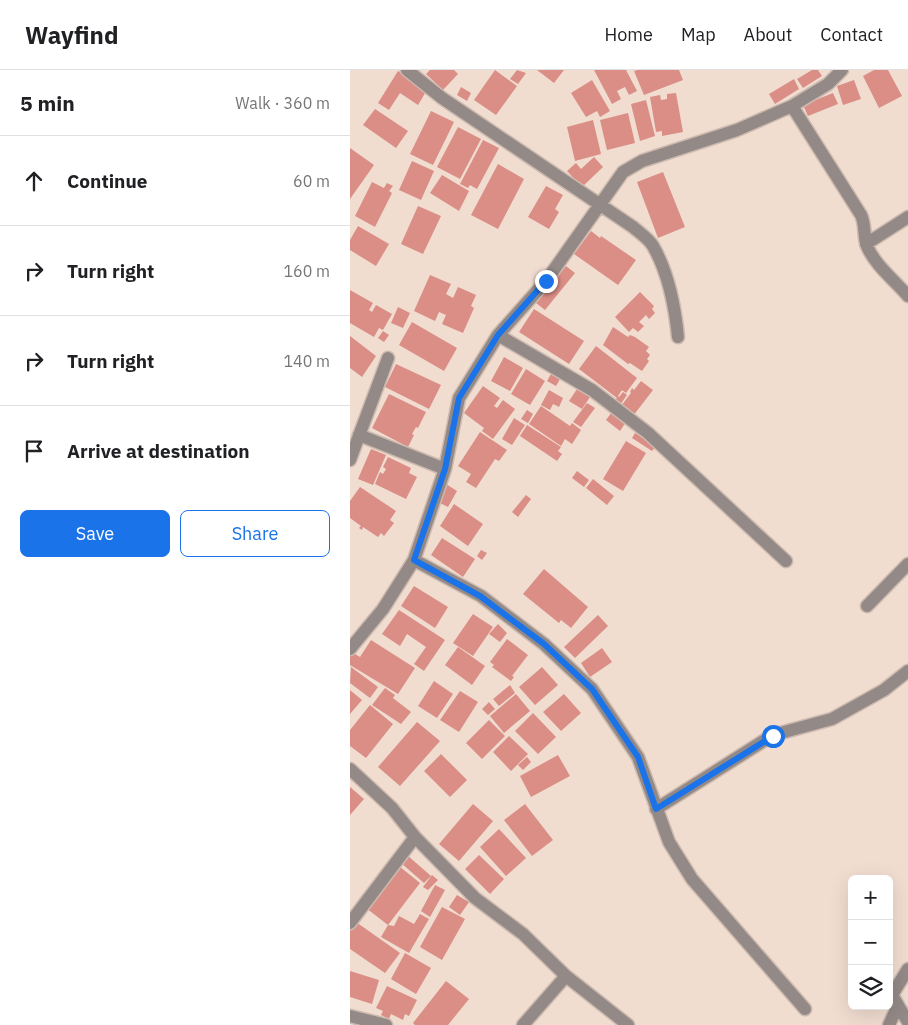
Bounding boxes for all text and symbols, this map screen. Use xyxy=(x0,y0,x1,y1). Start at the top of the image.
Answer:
text: Wayfind xyxy=(25,19,118,51)
text: Home xyxy=(605,23,653,46)
text: Map xyxy=(681,23,716,46)
text: About xyxy=(744,23,792,46)
text: Contact xyxy=(820,23,883,46)
text: 5 min xyxy=(20,89,75,117)
text: Walk · 360 m xyxy=(235,93,330,113)
icon: ahead xyxy=(20,167,48,195)
text: Continue xyxy=(67,169,147,193)
text: 60 m xyxy=(293,171,330,191)
icon: right xyxy=(20,257,48,285)
text: Turn right xyxy=(67,259,154,283)
text: 160 m xyxy=(283,261,330,281)
route end xyxy=(535,270,558,293)
icon: right xyxy=(20,347,48,375)
text: Turn right xyxy=(67,349,154,373)
text: 140 m xyxy=(283,351,330,371)
icon: arrive xyxy=(20,437,48,465)
text: Arrive at destination xyxy=(67,439,250,463)
button: Save xyxy=(20,510,170,557)
button: Share xyxy=(180,510,330,557)
route start xyxy=(762,725,785,748)
map controls xyxy=(848,875,893,1010)
button: + xyxy=(848,875,893,920)
button: − xyxy=(848,920,893,965)
button: layers xyxy=(848,965,893,1010)

